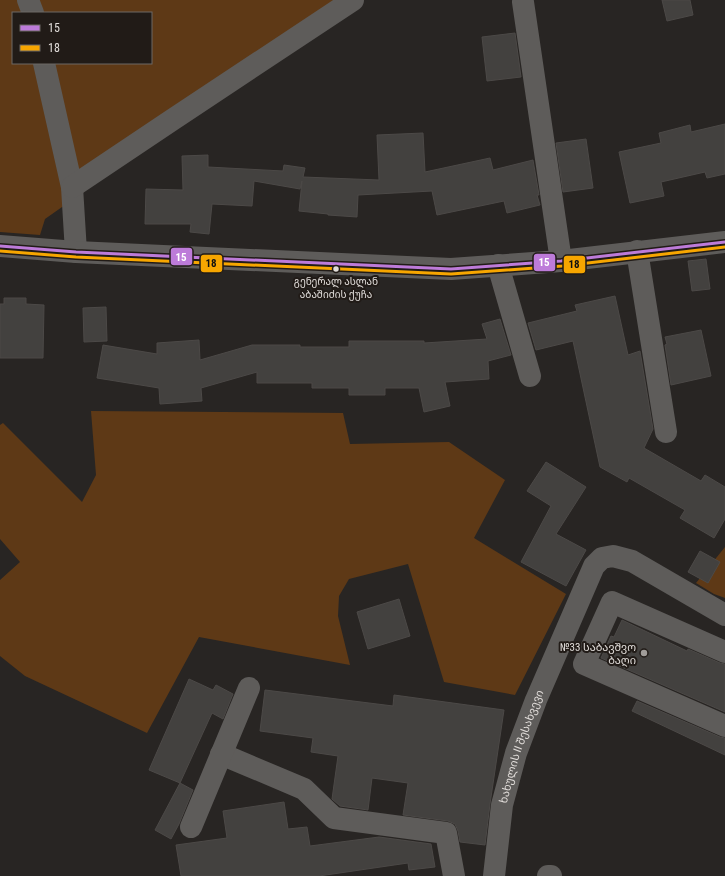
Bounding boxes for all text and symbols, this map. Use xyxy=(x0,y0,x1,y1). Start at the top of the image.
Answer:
legend xyxy=(12,12,152,64)
text: 15 xyxy=(48,21,60,35)
text: 18 xyxy=(48,41,60,55)
line badge: 15 xyxy=(170,247,193,266)
text: 15 xyxy=(175,251,187,264)
line badge: 15 xyxy=(533,253,556,272)
line badge: 18 xyxy=(200,254,223,273)
line badge: 18 xyxy=(563,255,586,274)
text: 15 xyxy=(538,256,550,269)
text: 18 xyxy=(205,257,217,270)
text: 18 xyxy=(568,258,580,271)
marker: გენერალ ასლან აბაშიძის ქუჩა xyxy=(331,264,341,274)
place label: გენერალ ასლან აბაშიძის ქუჩა xyxy=(294,276,378,301)
place label: №33 საბავშვო ბაღი xyxy=(560,641,636,667)
marker: №33 საბავშვო ბაღი xyxy=(639,648,649,658)
street label: ხახულის II შესახვევი xyxy=(496,688,546,805)

